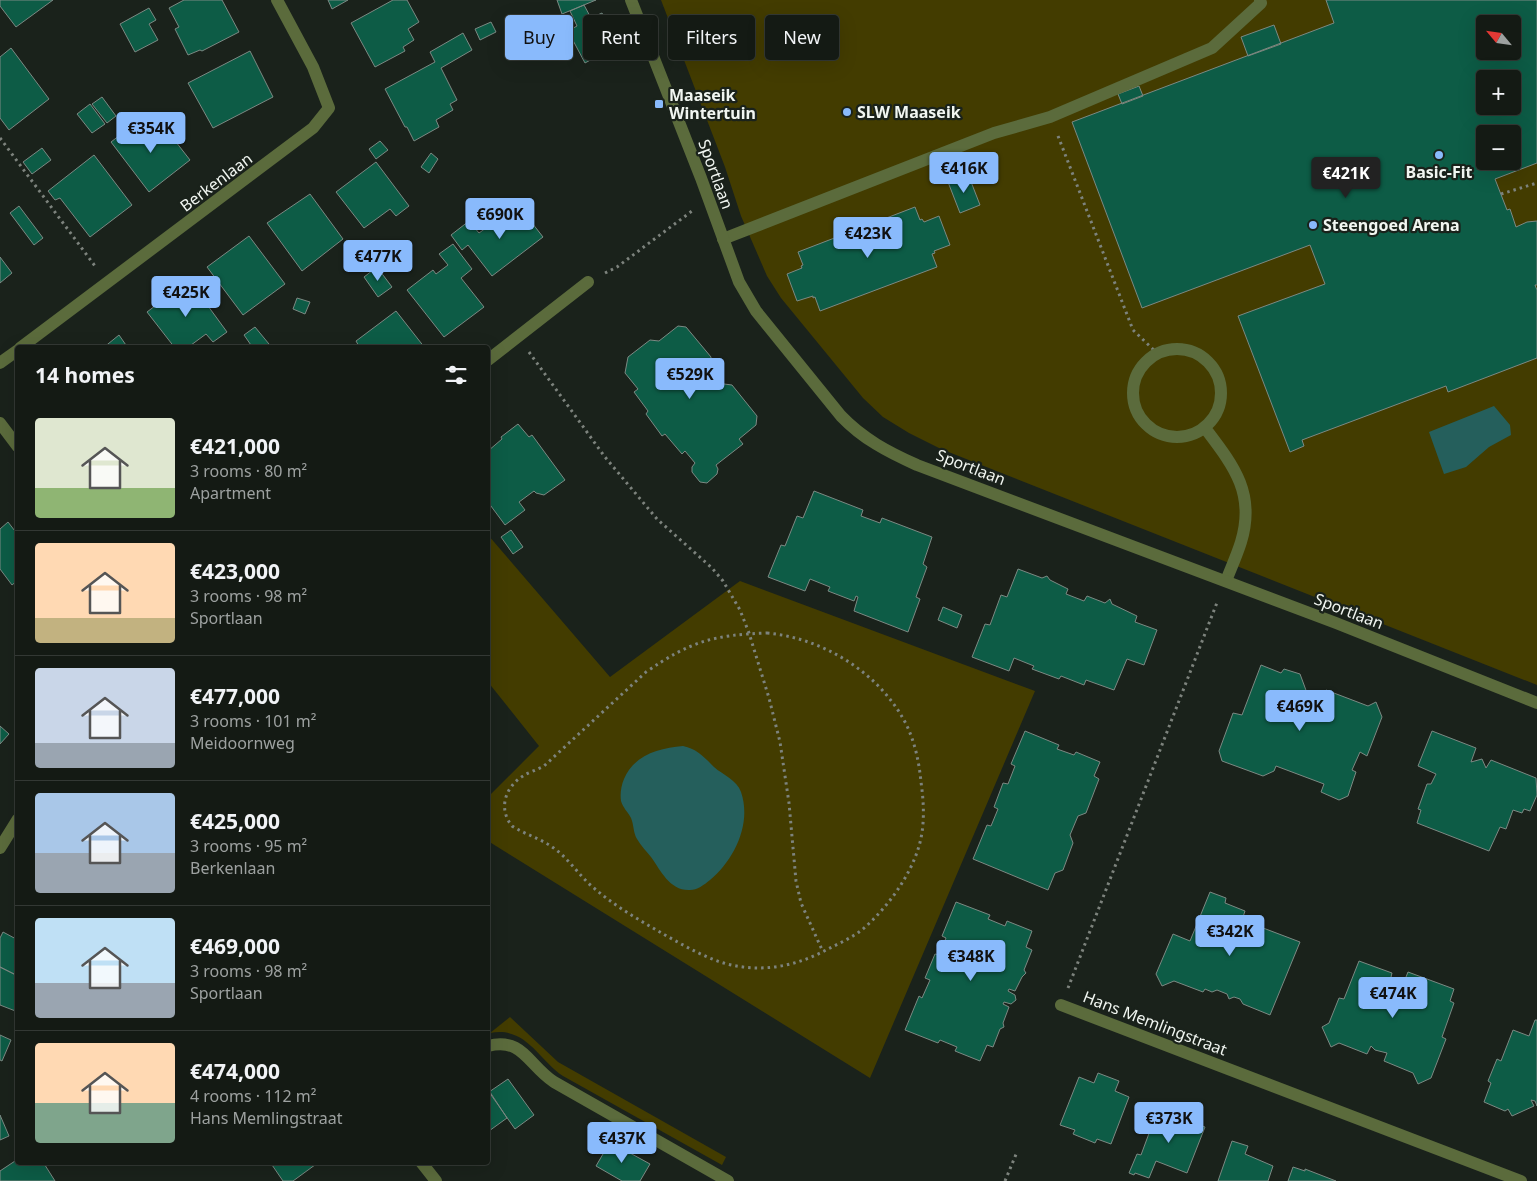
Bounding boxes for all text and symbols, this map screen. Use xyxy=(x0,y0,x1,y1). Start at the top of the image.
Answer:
chip: Buy xyxy=(505,15,573,60)
chip: Rent xyxy=(583,15,658,60)
chip: Filters xyxy=(668,15,755,60)
chip: New xyxy=(765,15,839,60)
north arrow xyxy=(1476,15,1521,60)
map controls xyxy=(1476,15,1521,170)
button: + xyxy=(1476,70,1521,115)
place label: Maaseik Wintertuin xyxy=(669,84,756,124)
marker: Maaseik Wintertuin xyxy=(653,98,665,110)
place label: SLW Maaseik xyxy=(857,101,961,123)
marker: SLW Maaseik xyxy=(841,106,853,118)
pin: €354K xyxy=(116,112,186,154)
text: €354K xyxy=(127,117,175,139)
button: − xyxy=(1476,125,1521,170)
street label: Sportlaan xyxy=(693,136,739,212)
street label: Berkenlaan xyxy=(175,147,257,217)
marker: Basic-Fit xyxy=(1433,149,1445,161)
pin: €416K xyxy=(929,152,999,194)
pin: €421K xyxy=(1311,156,1381,199)
text: €416K xyxy=(940,157,988,179)
place label: Basic-Fit xyxy=(1406,161,1473,183)
text: €421K xyxy=(1322,162,1370,184)
pin: €690K xyxy=(465,198,535,240)
text: €690K xyxy=(476,203,524,225)
place label: Steengoed Arena xyxy=(1323,214,1460,236)
pin: €423K xyxy=(833,216,903,259)
marker: Steengoed Arena xyxy=(1307,219,1319,231)
text: €423K xyxy=(844,222,892,244)
pin: €477K xyxy=(343,240,413,282)
text: €477K xyxy=(354,245,402,267)
pin: €425K xyxy=(151,276,221,318)
text: €425K xyxy=(162,281,210,303)
pin: €529K xyxy=(655,358,725,400)
text: 14 homes xyxy=(35,361,135,389)
icon: filters xyxy=(442,361,470,389)
text: €529K xyxy=(666,363,714,385)
text: €421,000 xyxy=(190,432,280,460)
icon: home xyxy=(75,438,135,498)
street label: Sportlaan xyxy=(933,444,1009,490)
text: 3 rooms · 80 m² xyxy=(190,460,307,482)
text: Apartment xyxy=(190,482,271,504)
text: €423,000 xyxy=(190,557,280,585)
icon: home xyxy=(75,563,135,623)
text: 3 rooms · 98 m² xyxy=(190,585,307,607)
street label: Sportlaan xyxy=(1311,588,1387,634)
text: Sportlaan xyxy=(190,607,263,629)
text: €477,000 xyxy=(190,682,280,710)
icon: home xyxy=(75,688,135,748)
pin: €469K xyxy=(1265,690,1335,732)
text: €469K xyxy=(1276,695,1324,717)
text: 3 rooms · 101 m² xyxy=(190,710,316,732)
text: Meidoornweg xyxy=(190,732,295,754)
text: €425,000 xyxy=(190,807,280,835)
icon: home xyxy=(75,813,135,873)
text: 3 rooms · 95 m² xyxy=(190,835,307,857)
text: Berkenlaan xyxy=(190,857,275,879)
pin: €342K xyxy=(1195,914,1265,957)
text: €342K xyxy=(1206,920,1254,942)
text: €469,000 xyxy=(190,932,280,960)
icon: home xyxy=(75,938,135,998)
pin: €348K xyxy=(936,940,1006,982)
text: €348K xyxy=(947,945,995,967)
text: 3 rooms · 98 m² xyxy=(190,960,307,982)
pin: €474K xyxy=(1358,976,1428,1019)
text: Sportlaan xyxy=(190,982,263,1004)
text: €474K xyxy=(1369,982,1417,1004)
street label: Hans Memlingstraat xyxy=(1080,985,1230,1061)
text: €474,000 xyxy=(190,1057,280,1085)
icon: home xyxy=(75,1063,135,1123)
text: 4 rooms · 112 m² xyxy=(190,1085,316,1107)
pin: €373K xyxy=(1134,1102,1204,1144)
text: Hans Memlingstraat xyxy=(190,1107,342,1129)
text: €373K xyxy=(1145,1107,1193,1129)
pin: €437K xyxy=(587,1122,657,1164)
text: €437K xyxy=(598,1127,646,1149)

